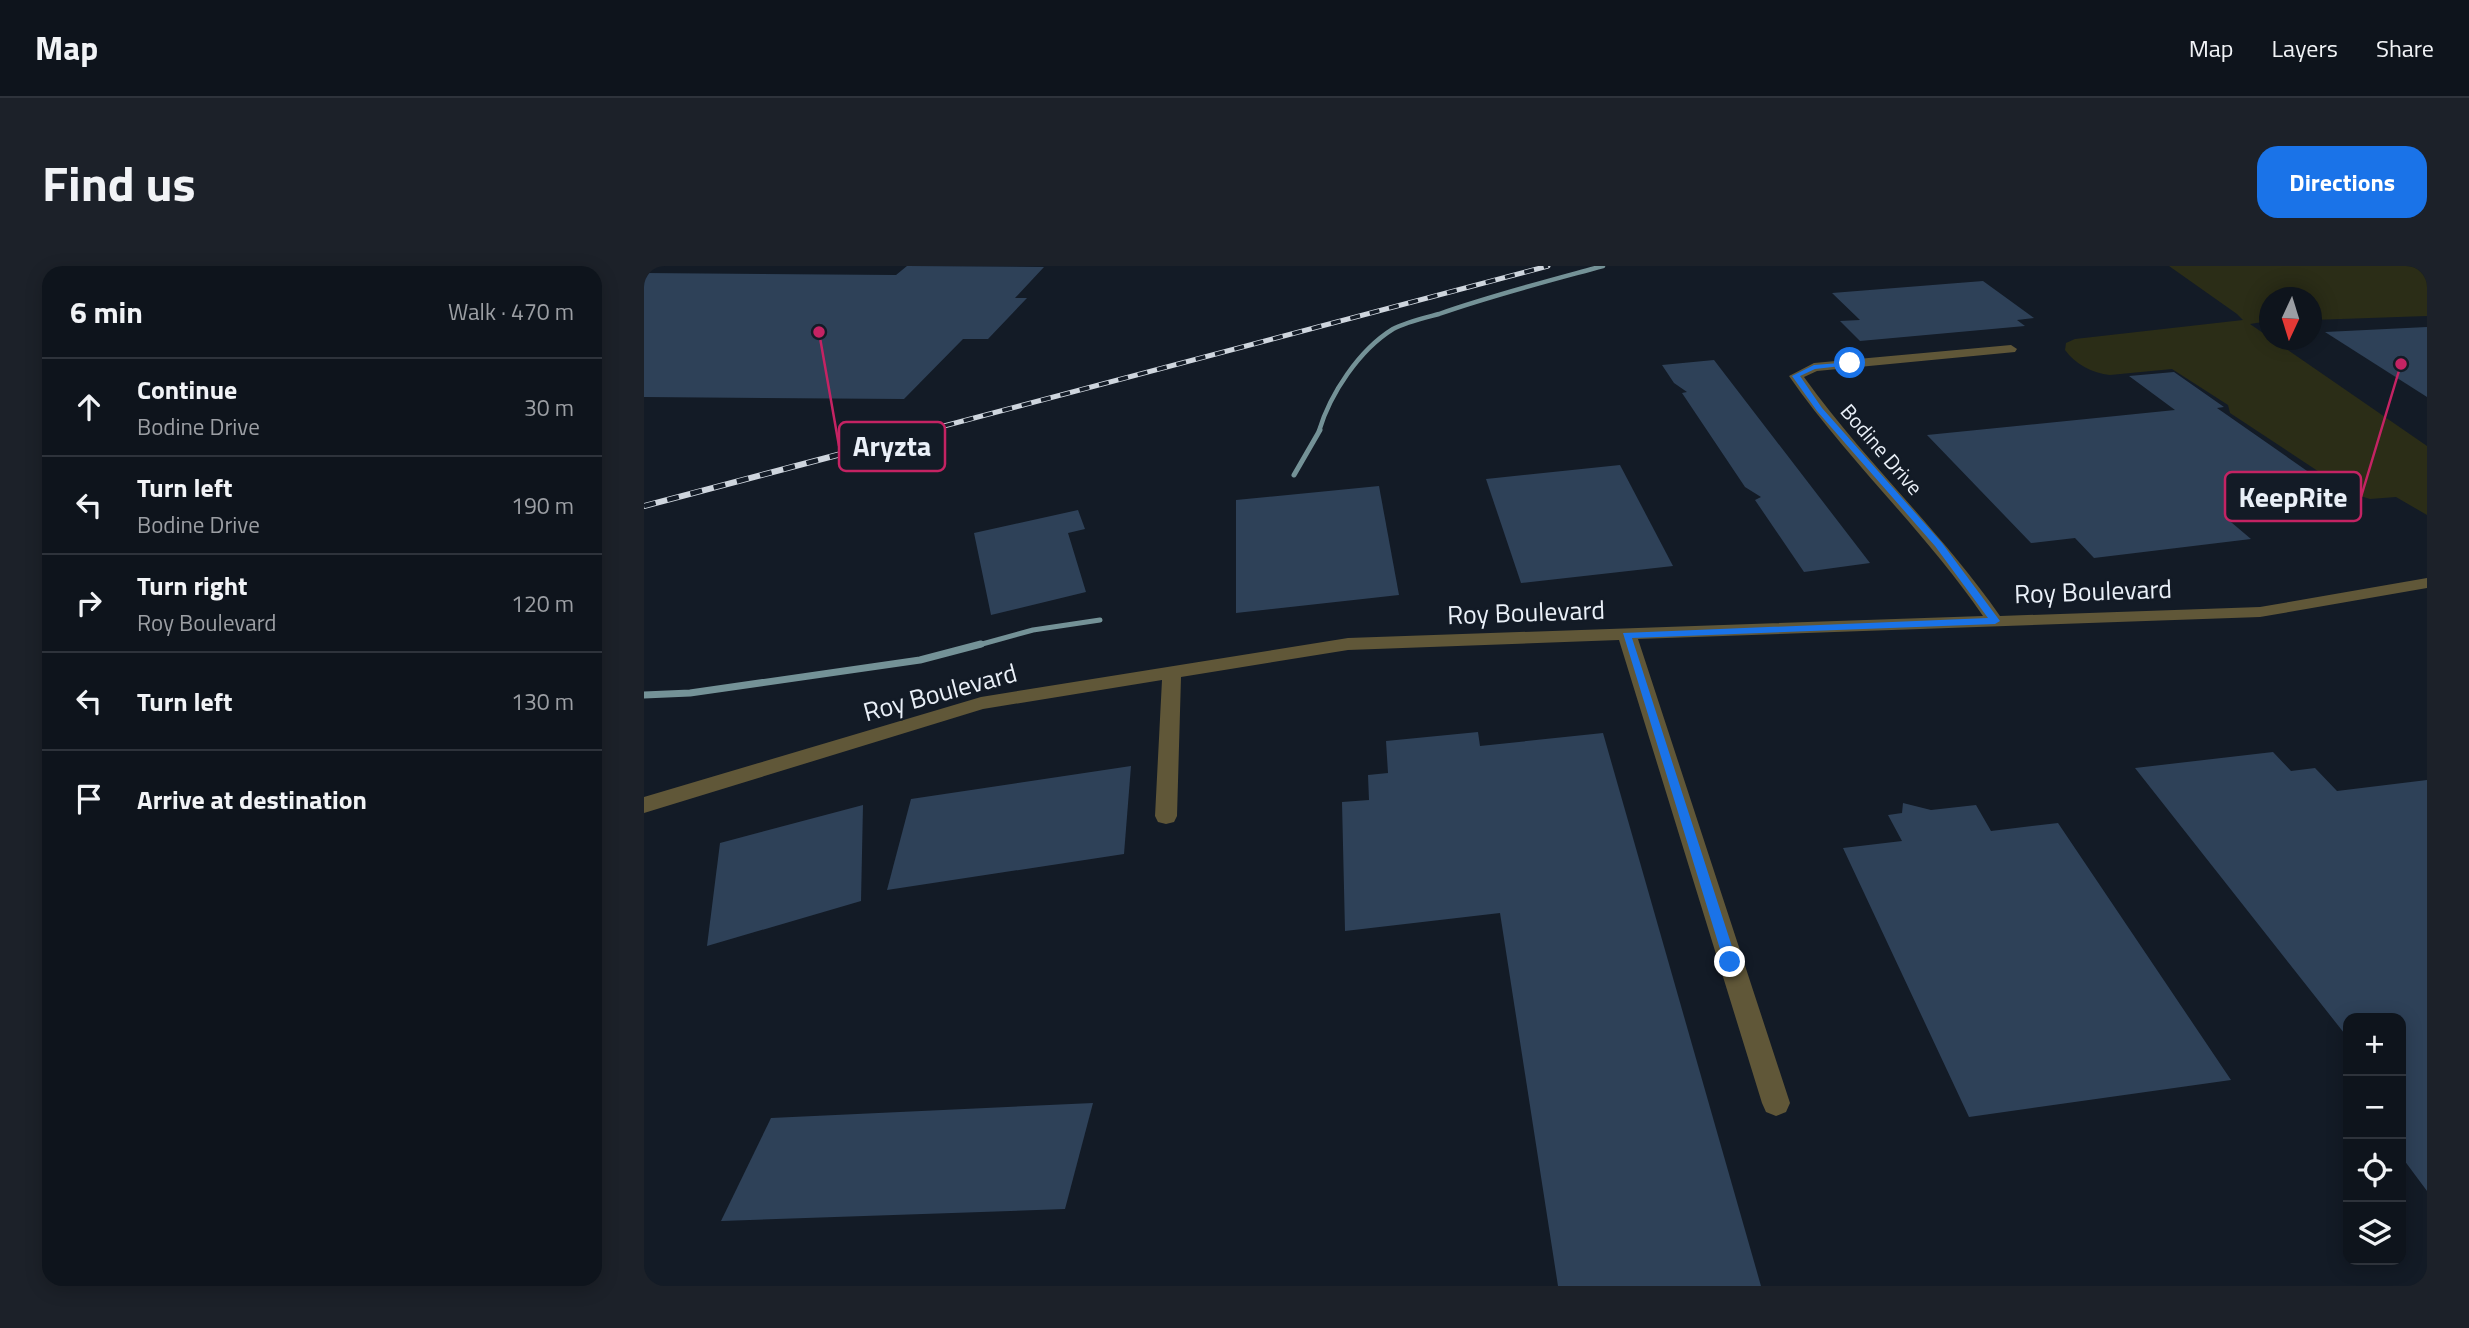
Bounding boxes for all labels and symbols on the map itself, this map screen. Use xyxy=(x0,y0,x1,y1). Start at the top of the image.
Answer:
north arrow xyxy=(2259,287,2322,350)
route start xyxy=(1834,347,1865,378)
street label: Bodine Drive xyxy=(1833,396,1931,502)
callout: Aryzta xyxy=(839,422,945,471)
text: Aryzta xyxy=(853,424,931,467)
callout: KeepRite xyxy=(2225,472,2361,521)
text: KeepRite xyxy=(2239,475,2347,518)
street label: Roy Boulevard xyxy=(2013,569,2173,613)
street label: Roy Boulevard xyxy=(1446,590,1606,634)
street label: Roy Boulevard xyxy=(859,653,1021,731)
route end xyxy=(1714,946,1745,977)

